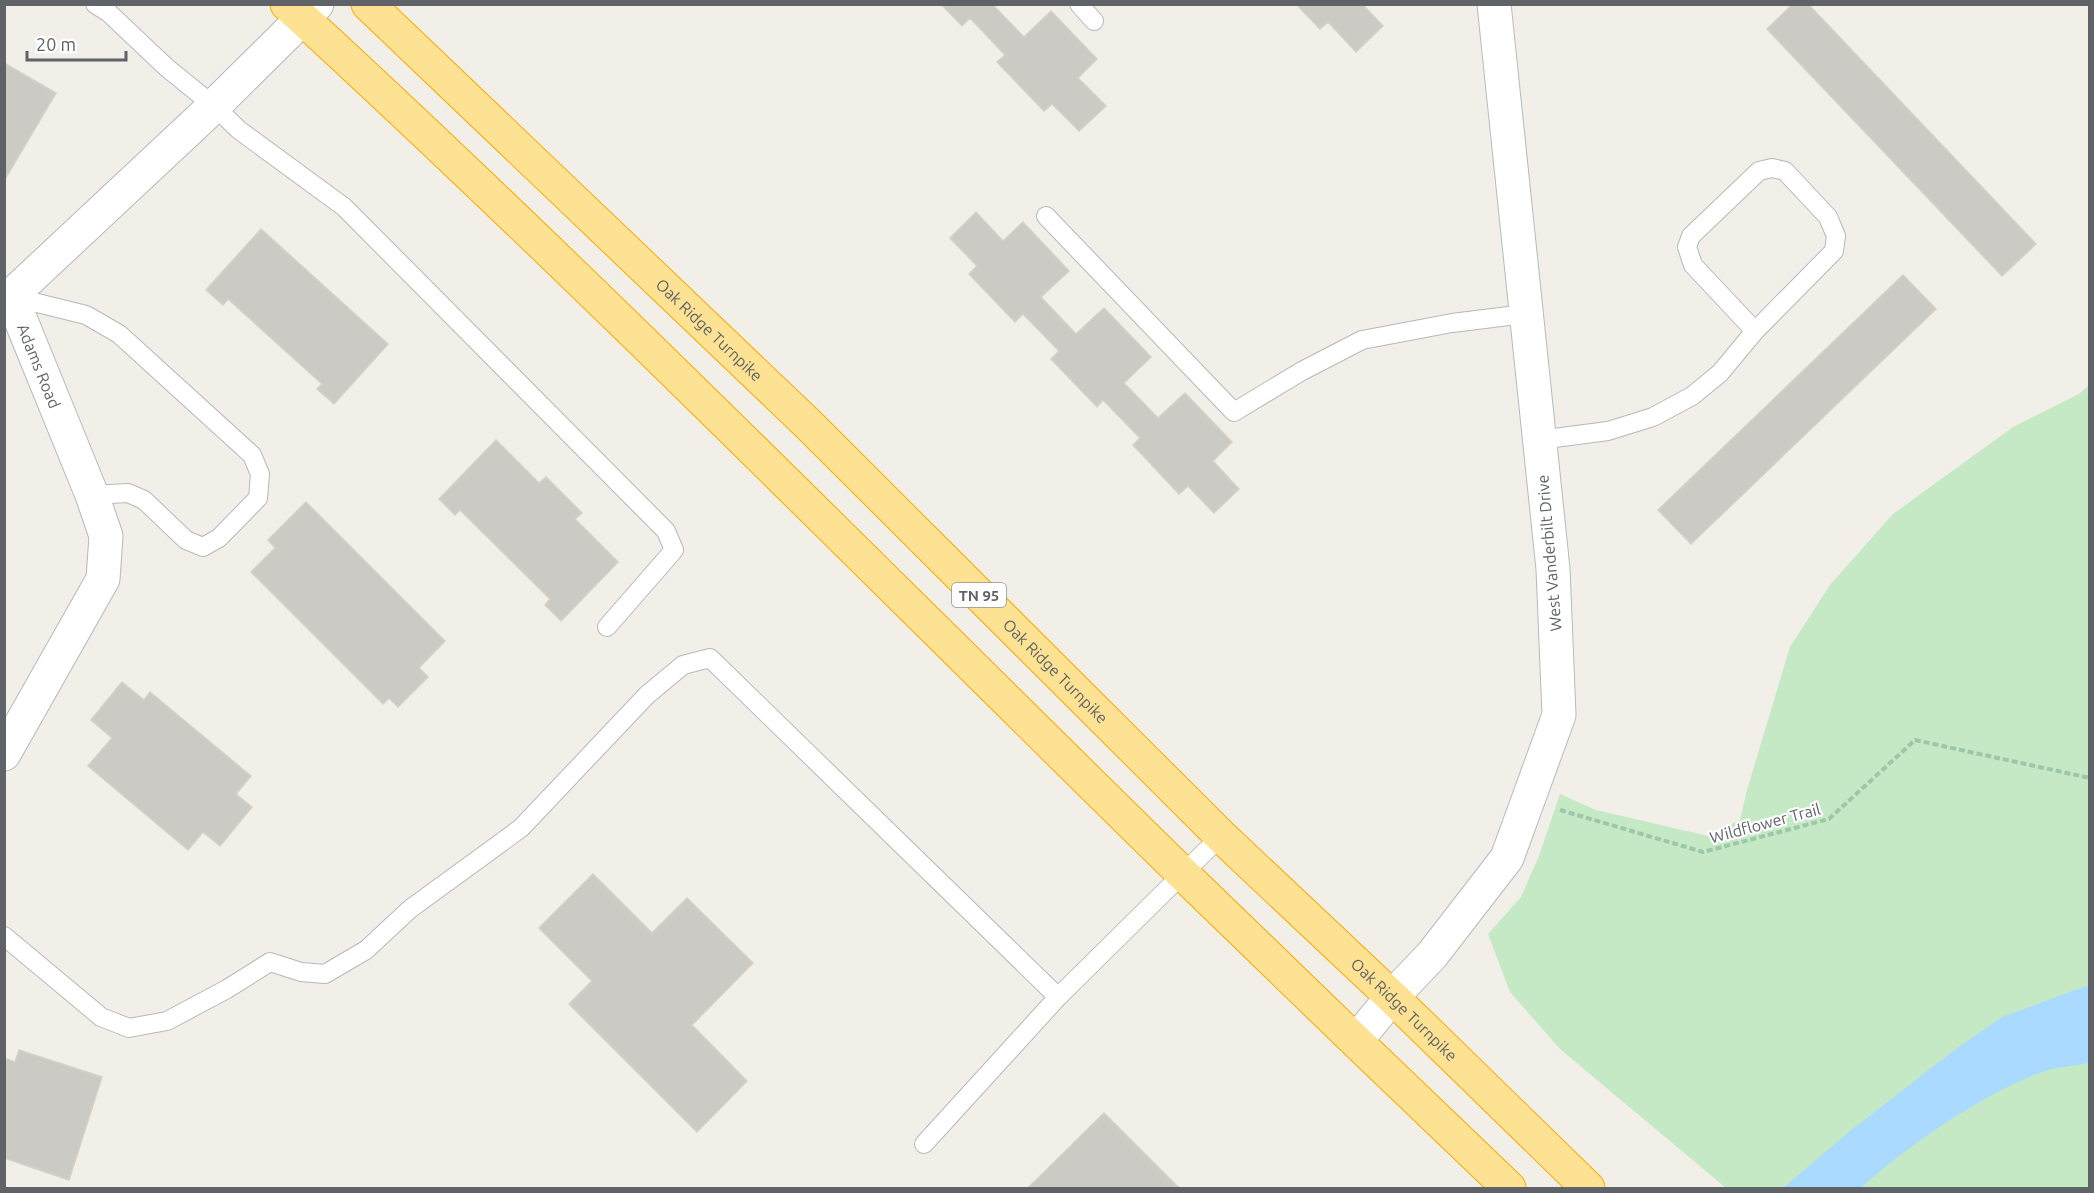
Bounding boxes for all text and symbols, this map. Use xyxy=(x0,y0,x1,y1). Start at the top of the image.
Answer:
scale bar xyxy=(27,24,126,62)
text: 20 m xyxy=(36,34,76,54)
street label: Oak Ridge Turnpike xyxy=(653,275,766,385)
street label: Adams Road xyxy=(14,321,64,411)
street label: West Vanderbilt Drive xyxy=(1533,474,1565,632)
road number: TN 95 xyxy=(952,583,1006,607)
street label: Oak Ridge Turnpike xyxy=(1000,615,1112,727)
street label: Wildflower Trail xyxy=(1708,800,1822,846)
street label: Oak Ridge Turnpike xyxy=(1348,954,1461,1065)

